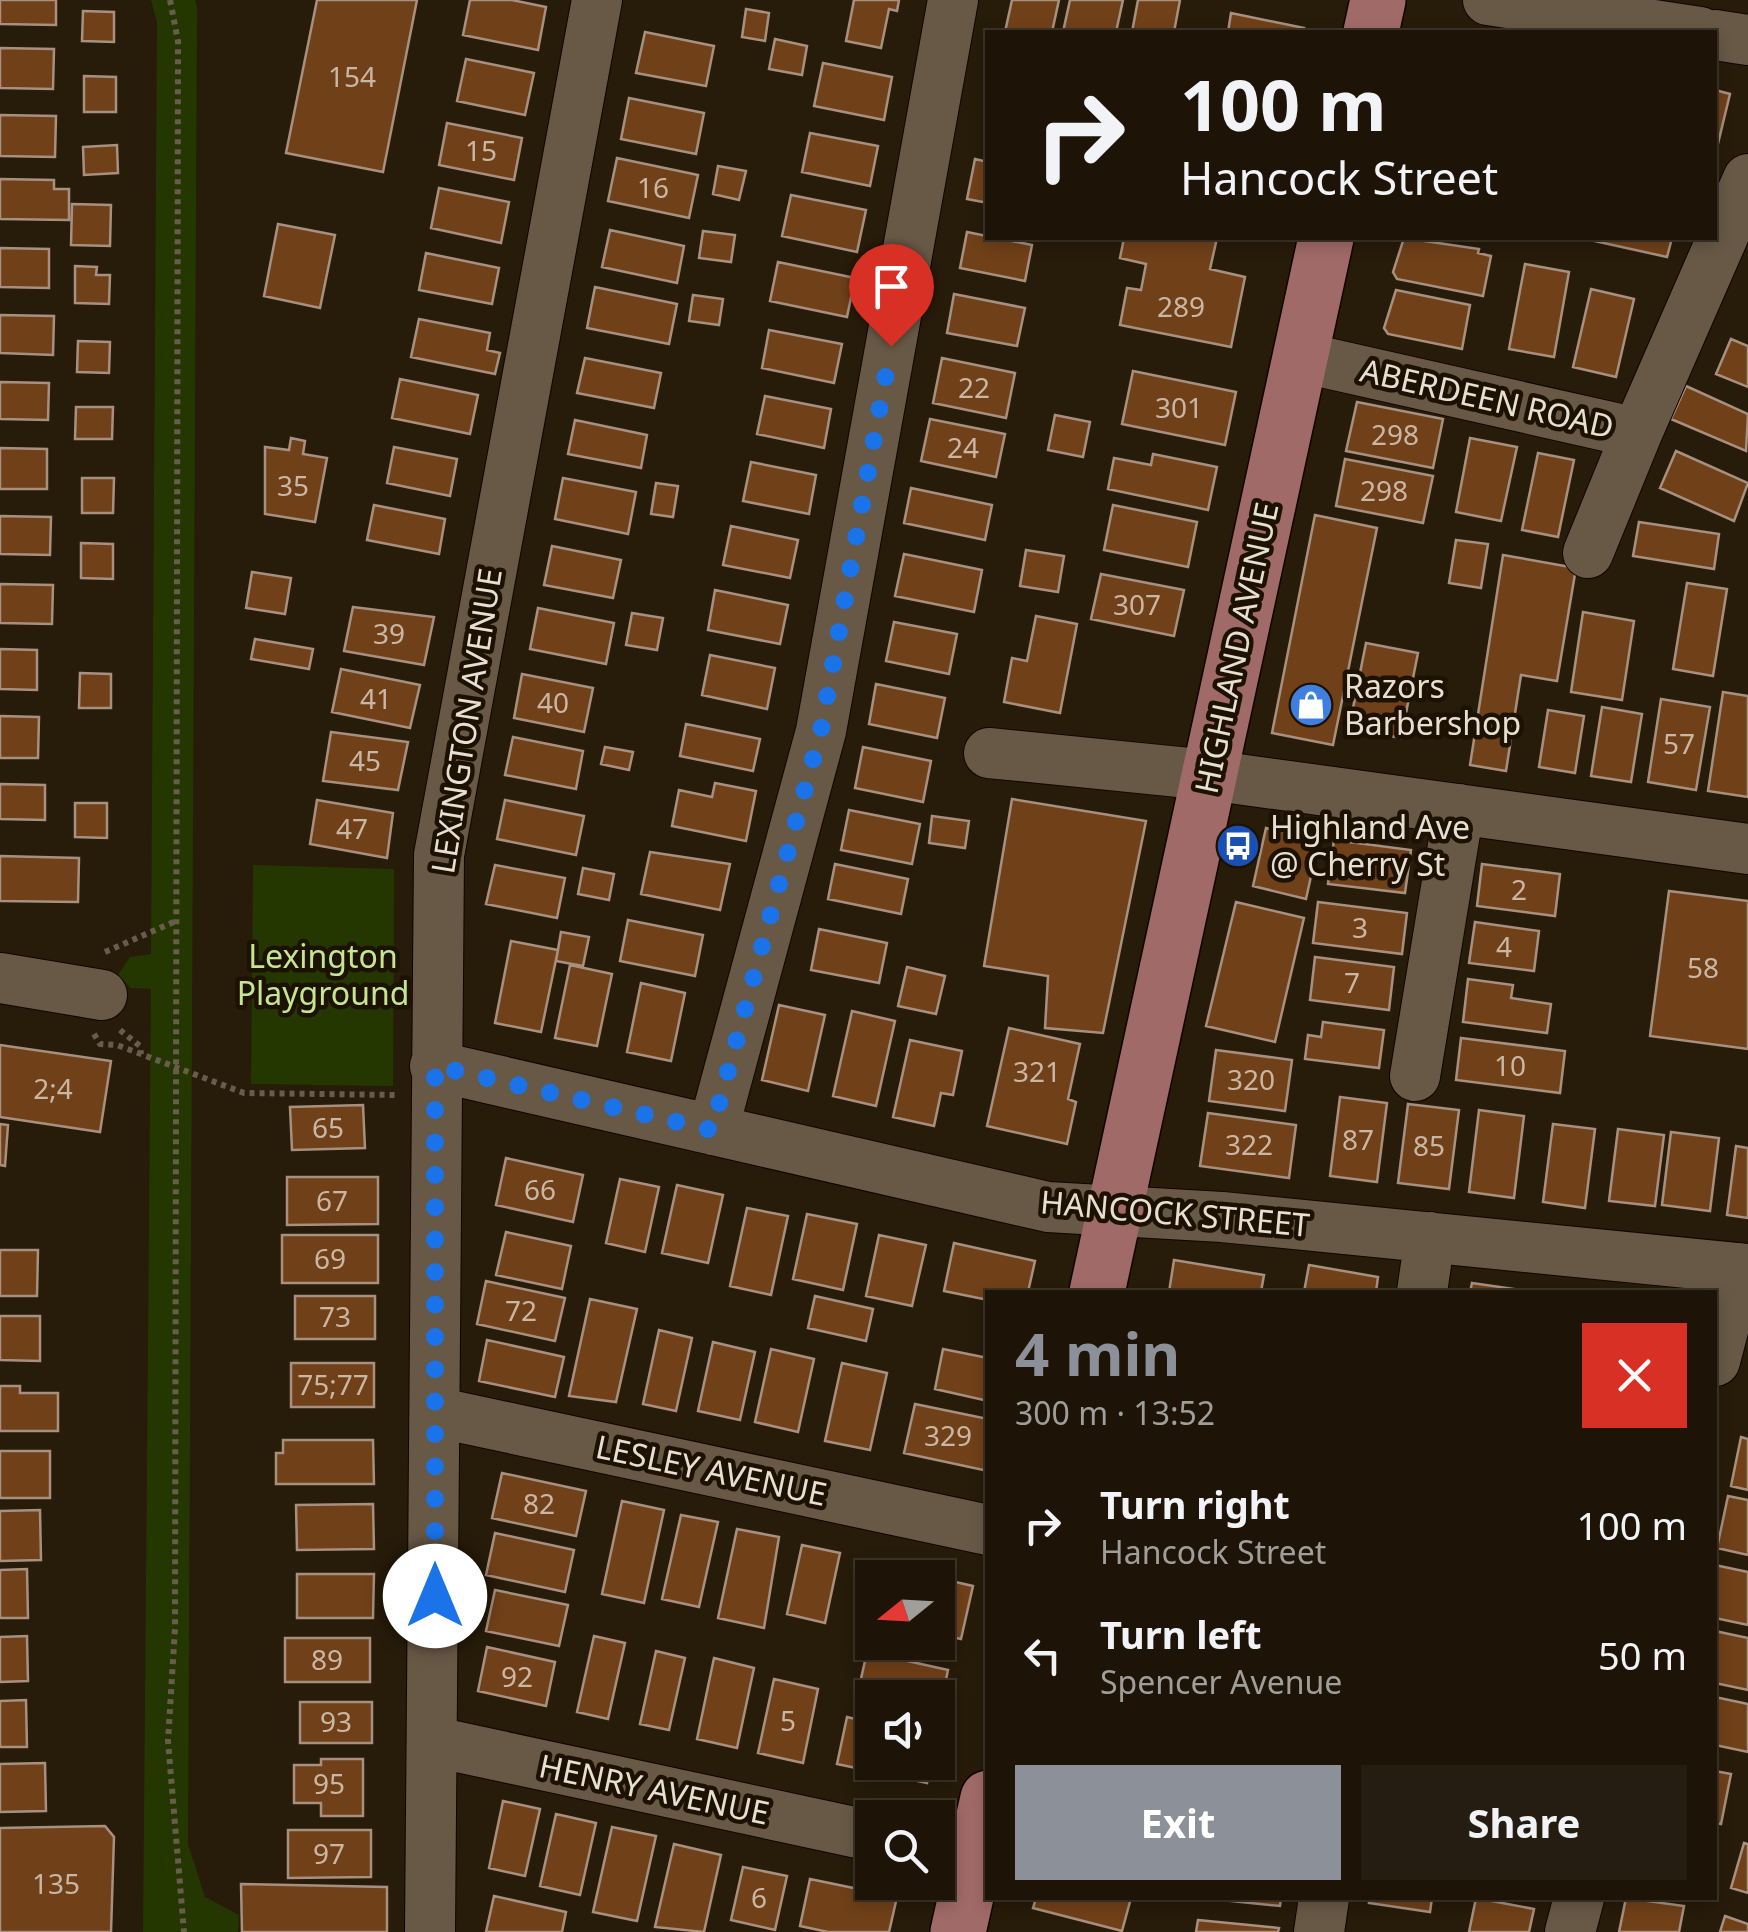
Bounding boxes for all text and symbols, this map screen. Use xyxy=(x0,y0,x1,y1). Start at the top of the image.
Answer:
text: 100 m xyxy=(1180,56,1387,152)
house number: 154 xyxy=(328,57,376,95)
icon: right xyxy=(1015,70,1145,200)
house number: 15 xyxy=(465,131,497,169)
text: Hancock Street xyxy=(1180,147,1498,208)
house number: 16 xyxy=(637,168,669,206)
pin xyxy=(849,244,934,347)
icon: arrive xyxy=(864,259,919,314)
house number: 289 xyxy=(1157,287,1205,325)
street label: ABERDEEN ROAD xyxy=(1357,348,1618,448)
house number: 22 xyxy=(958,368,990,406)
house number: 301 xyxy=(1155,388,1203,426)
house number: 298 xyxy=(1371,415,1419,453)
house number: 24 xyxy=(947,428,979,466)
house number: 35 xyxy=(277,466,309,504)
house number: 298 xyxy=(1360,471,1408,509)
street label: HIGHLAND AVENUE xyxy=(1184,498,1287,797)
street label: LEXINGTON AVENUE xyxy=(420,565,511,876)
house number: 307 xyxy=(1113,585,1161,623)
house number: 39 xyxy=(373,614,405,652)
place label: Razors Barbershop xyxy=(1344,664,1521,744)
house number: 41 xyxy=(360,679,392,717)
shop icon: Razors Barbershop xyxy=(1288,682,1334,728)
house number: 40 xyxy=(537,683,569,721)
house number: 57 xyxy=(1663,724,1695,762)
house number: 45 xyxy=(349,741,381,779)
place label: Highland Ave @ Cherry St xyxy=(1270,805,1470,885)
house number: 47 xyxy=(336,809,368,847)
bus stop icon: Highland Ave @ Cherry St xyxy=(1215,823,1261,869)
house number: 2 xyxy=(1511,870,1527,908)
house number: 3 xyxy=(1352,908,1368,946)
house number: 4 xyxy=(1496,927,1512,965)
park label: Lexington Playground xyxy=(237,934,409,1014)
house number: 58 xyxy=(1687,948,1719,986)
house number: 7 xyxy=(1344,963,1360,1001)
house number: 10 xyxy=(1494,1046,1526,1084)
house number: 321 xyxy=(1013,1052,1061,1090)
house number: 320 xyxy=(1227,1060,1275,1098)
house number: 2;4 xyxy=(33,1069,73,1107)
house number: 65 xyxy=(312,1108,344,1146)
house number: 87 xyxy=(1342,1120,1374,1158)
house number: 322 xyxy=(1225,1125,1273,1163)
house number: 85 xyxy=(1413,1126,1445,1164)
house number: 66 xyxy=(524,1170,556,1208)
street label: HANCOCK STREET xyxy=(1039,1179,1312,1246)
house number: 67 xyxy=(316,1181,348,1219)
house number: 69 xyxy=(314,1239,346,1277)
house number: 72 xyxy=(505,1291,537,1329)
house number: 73 xyxy=(319,1297,351,1335)
text: 4 min xyxy=(1015,1312,1180,1394)
button: close xyxy=(1582,1323,1687,1428)
house number: 75;77 xyxy=(297,1365,369,1403)
text: 300 m · 13:52 xyxy=(1015,1391,1215,1434)
house number: 329 xyxy=(924,1416,972,1454)
street label: LESLEY AVENUE xyxy=(592,1424,831,1515)
text: Turn right xyxy=(1100,1478,1290,1530)
house number: 82 xyxy=(523,1484,555,1522)
icon: right xyxy=(1015,1498,1070,1553)
text: 100 m xyxy=(1576,1499,1687,1551)
text: Hancock Street xyxy=(1100,1530,1326,1573)
position arrow xyxy=(383,1544,487,1648)
north arrow xyxy=(855,1560,955,1660)
map controls xyxy=(855,1560,955,1900)
text: Turn left xyxy=(1100,1608,1262,1660)
icon: left xyxy=(1015,1628,1070,1683)
text: 50 m xyxy=(1598,1629,1687,1681)
house number: 89 xyxy=(311,1640,343,1678)
house number: 92 xyxy=(501,1657,533,1695)
text: Spencer Avenue xyxy=(1100,1660,1342,1703)
button: sound xyxy=(855,1680,955,1780)
house number: 5 xyxy=(780,1701,796,1739)
house number: 93 xyxy=(320,1702,352,1740)
street label: HENRY AVENUE xyxy=(535,1743,773,1834)
house number: 95 xyxy=(313,1764,345,1802)
button: Exit xyxy=(1015,1765,1341,1880)
button: Share xyxy=(1361,1765,1687,1880)
button: search xyxy=(855,1800,955,1900)
house number: 97 xyxy=(313,1834,345,1872)
house number: 135 xyxy=(32,1864,80,1902)
house number: 6 xyxy=(751,1878,767,1916)

